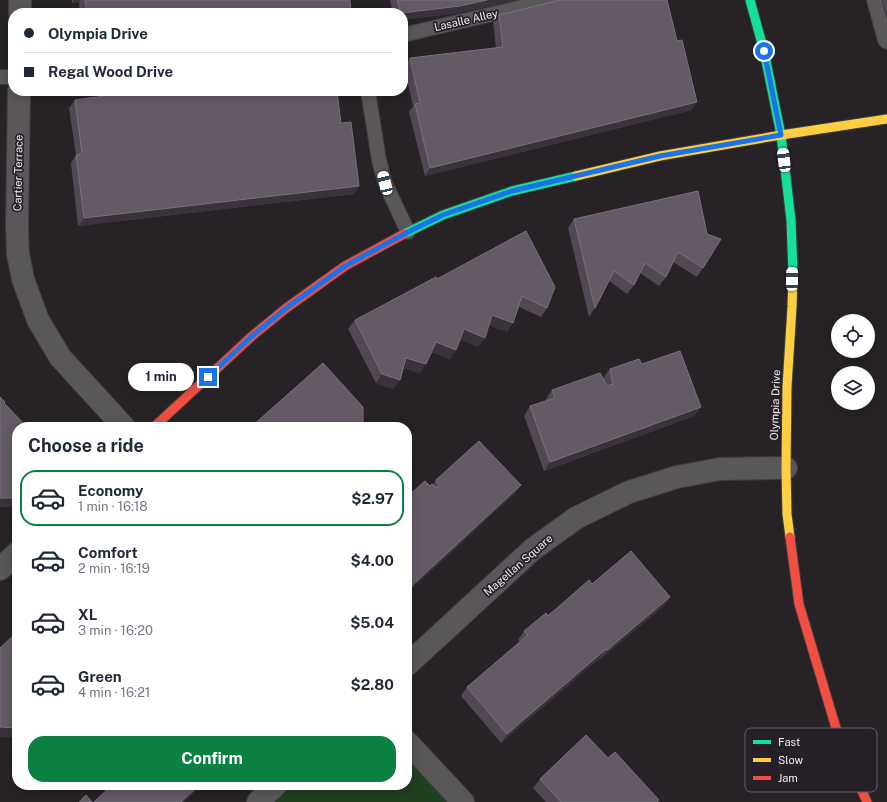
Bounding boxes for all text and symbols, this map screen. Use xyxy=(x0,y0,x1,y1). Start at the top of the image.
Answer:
street label: Lasalle Alley xyxy=(433,7,499,33)
text: Olympia Drive xyxy=(48,25,148,42)
route start xyxy=(755,42,773,60)
text: Regal Wood Drive xyxy=(48,63,173,80)
street label: Cartier Terrace xyxy=(11,135,25,211)
car xyxy=(777,147,791,173)
car xyxy=(376,170,394,196)
car xyxy=(786,267,798,291)
map controls xyxy=(831,314,875,410)
button: locate xyxy=(831,314,875,358)
callout: 1 min xyxy=(128,363,194,391)
button: layers xyxy=(831,366,875,410)
route end xyxy=(199,368,217,386)
text: 1 min xyxy=(145,369,177,384)
street label: Olympia Drive xyxy=(768,369,782,441)
text: Choose a ride xyxy=(28,435,144,456)
icon: car xyxy=(30,480,66,516)
text: Economy xyxy=(78,482,143,499)
text: $2.97 xyxy=(351,490,394,507)
text: 1 min · 16:18 xyxy=(78,499,148,514)
street label: Magellan Square xyxy=(481,532,555,598)
icon: car xyxy=(30,542,66,578)
text: Comfort xyxy=(78,544,138,561)
text: $4.00 xyxy=(351,552,394,569)
text: 2 min · 16:19 xyxy=(78,561,150,576)
icon: car xyxy=(30,604,66,640)
text: XL xyxy=(78,606,97,623)
text: $5.04 xyxy=(350,614,394,631)
text: 3 min · 16:20 xyxy=(78,623,153,638)
icon: car xyxy=(30,666,66,702)
text: Green xyxy=(78,668,122,685)
text: $2.80 xyxy=(351,676,394,693)
text: 4 min · 16:21 xyxy=(78,685,150,700)
legend xyxy=(745,728,877,792)
button: Confirm xyxy=(28,736,396,782)
text: Fast xyxy=(778,736,800,748)
text: Slow xyxy=(778,754,804,766)
text: Jam xyxy=(778,772,798,784)

